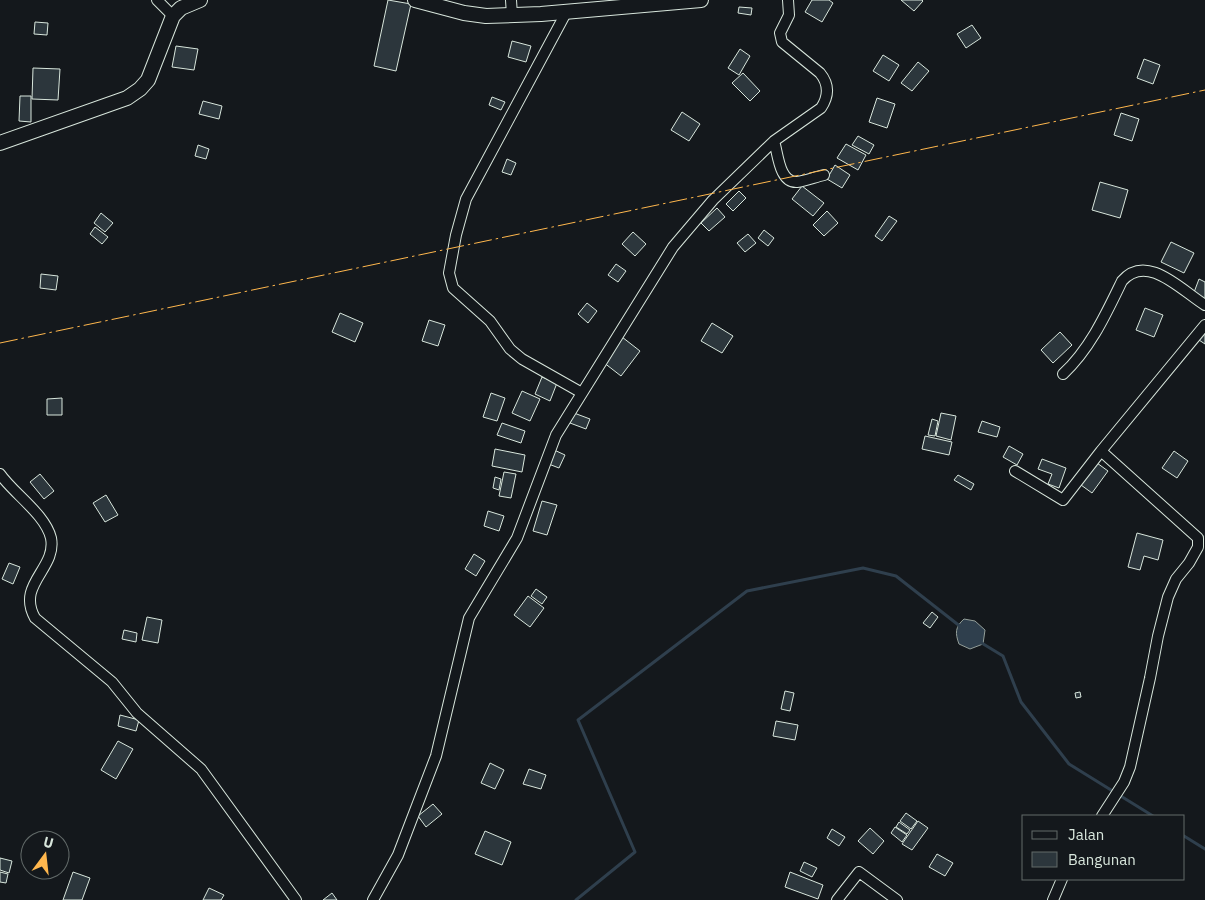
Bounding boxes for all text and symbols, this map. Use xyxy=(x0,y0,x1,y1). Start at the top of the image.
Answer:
legend xyxy=(1022,815,1185,880)
text: Jalan xyxy=(1068,825,1104,844)
north arrow xyxy=(20,830,70,880)
text: U xyxy=(41,832,55,852)
text: Bangunan xyxy=(1068,850,1136,869)

